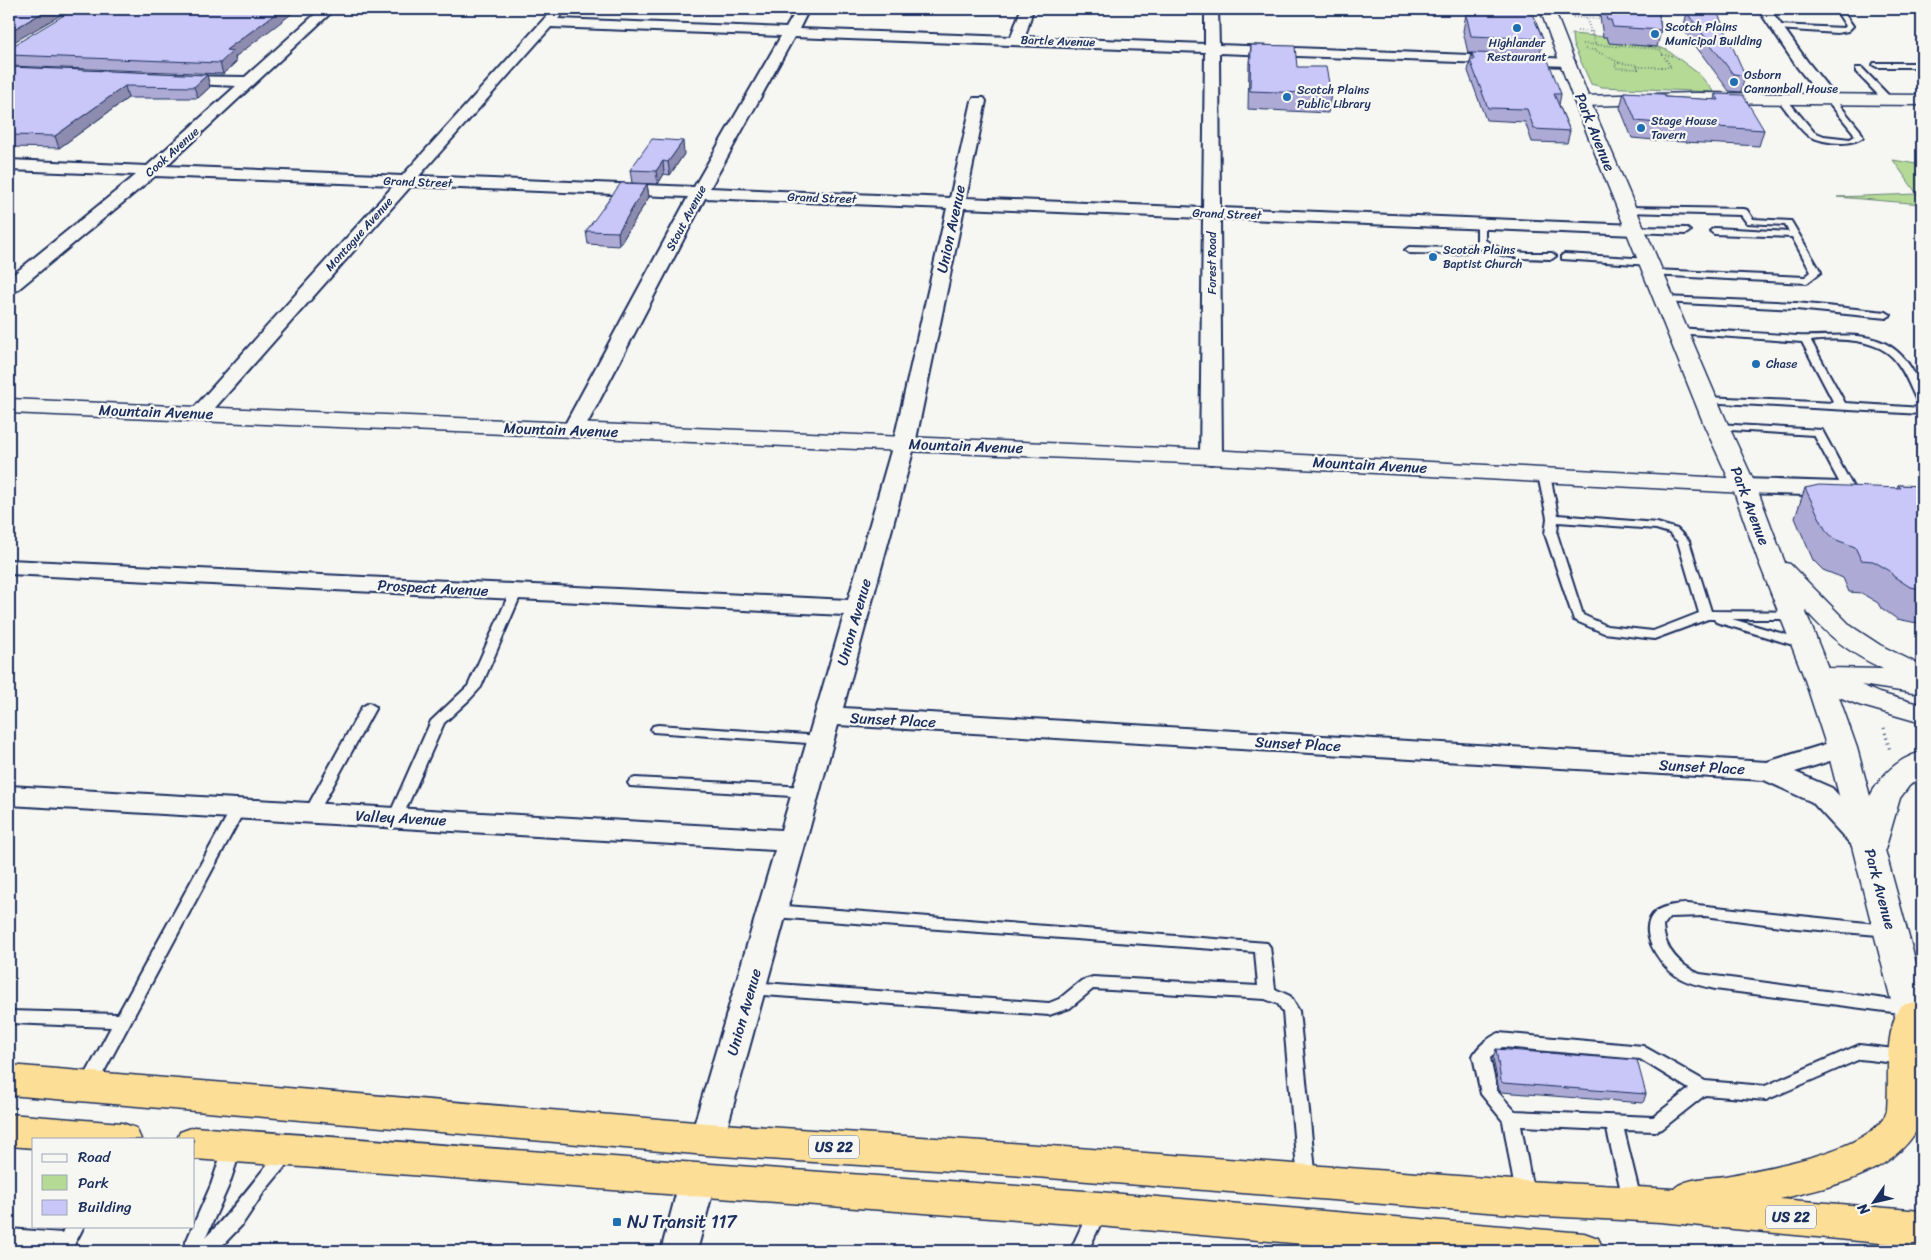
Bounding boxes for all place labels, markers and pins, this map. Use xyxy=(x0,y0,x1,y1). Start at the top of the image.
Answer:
place label: Scotch Plains Municipal Building xyxy=(1665,16,1762,52)
marker: Highlander Restaurant xyxy=(1511,22,1523,34)
marker: Scotch Plains Municipal Building xyxy=(1649,28,1661,40)
place label: Highlander Restaurant xyxy=(1487,32,1547,68)
place label: Osborn Cannonball House xyxy=(1744,64,1838,100)
marker: Osborn Cannonball House xyxy=(1728,76,1740,88)
place label: Scotch Plains Public Library xyxy=(1297,79,1371,115)
marker: Scotch Plains Public Library xyxy=(1281,91,1293,103)
place label: Stage House Tavern xyxy=(1651,110,1717,146)
marker: Stage House Tavern xyxy=(1635,122,1647,134)
place label: Scotch Plains Baptist Church xyxy=(1443,239,1522,275)
marker: Scotch Plains Baptist Church xyxy=(1427,251,1439,263)
place label: Chase xyxy=(1766,353,1798,375)
marker: Chase xyxy=(1750,358,1762,370)
place label: NJ Transit 117 xyxy=(627,1206,738,1238)
marker: NJ Transit 117 xyxy=(611,1216,623,1228)

